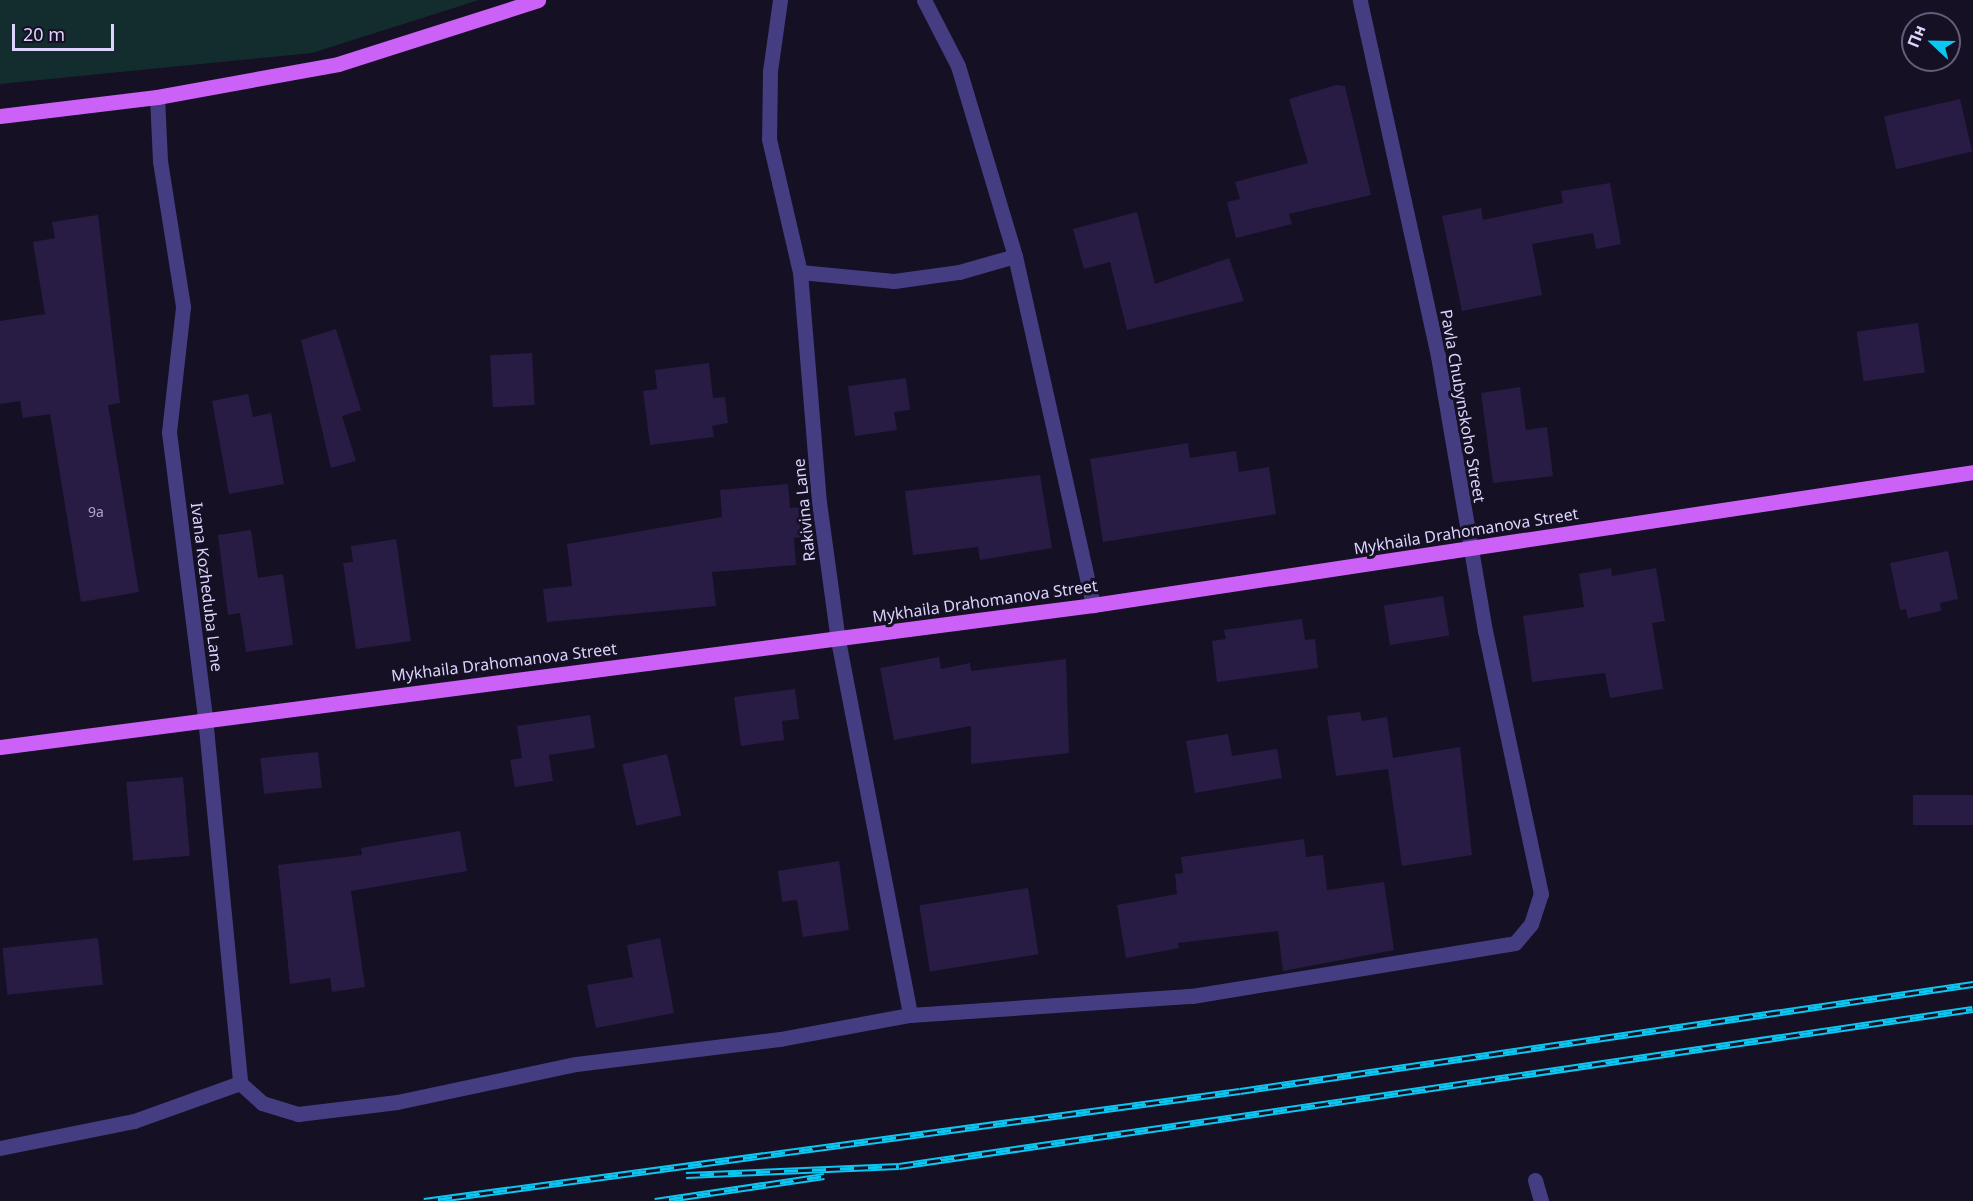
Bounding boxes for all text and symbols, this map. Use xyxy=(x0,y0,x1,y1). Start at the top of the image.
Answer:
scale bar xyxy=(15,12,117,50)
north arrow xyxy=(1901,12,1961,72)
text: Пн xyxy=(1902,21,1931,51)
text: 20 m xyxy=(23,22,65,46)
street label: Pavla Chubynskoho Street xyxy=(1437,308,1489,504)
street label: Rakivina Lane xyxy=(789,458,819,562)
street label: Ivana Kozheduba Lane xyxy=(187,501,227,673)
house number: 9а xyxy=(88,504,104,520)
street label: Mykhaila Drahomanova Street xyxy=(1352,504,1580,558)
street label: Mykhaila Drahomanova Street xyxy=(871,576,1099,626)
street label: Mykhaila Drahomanova Street xyxy=(390,639,618,685)

